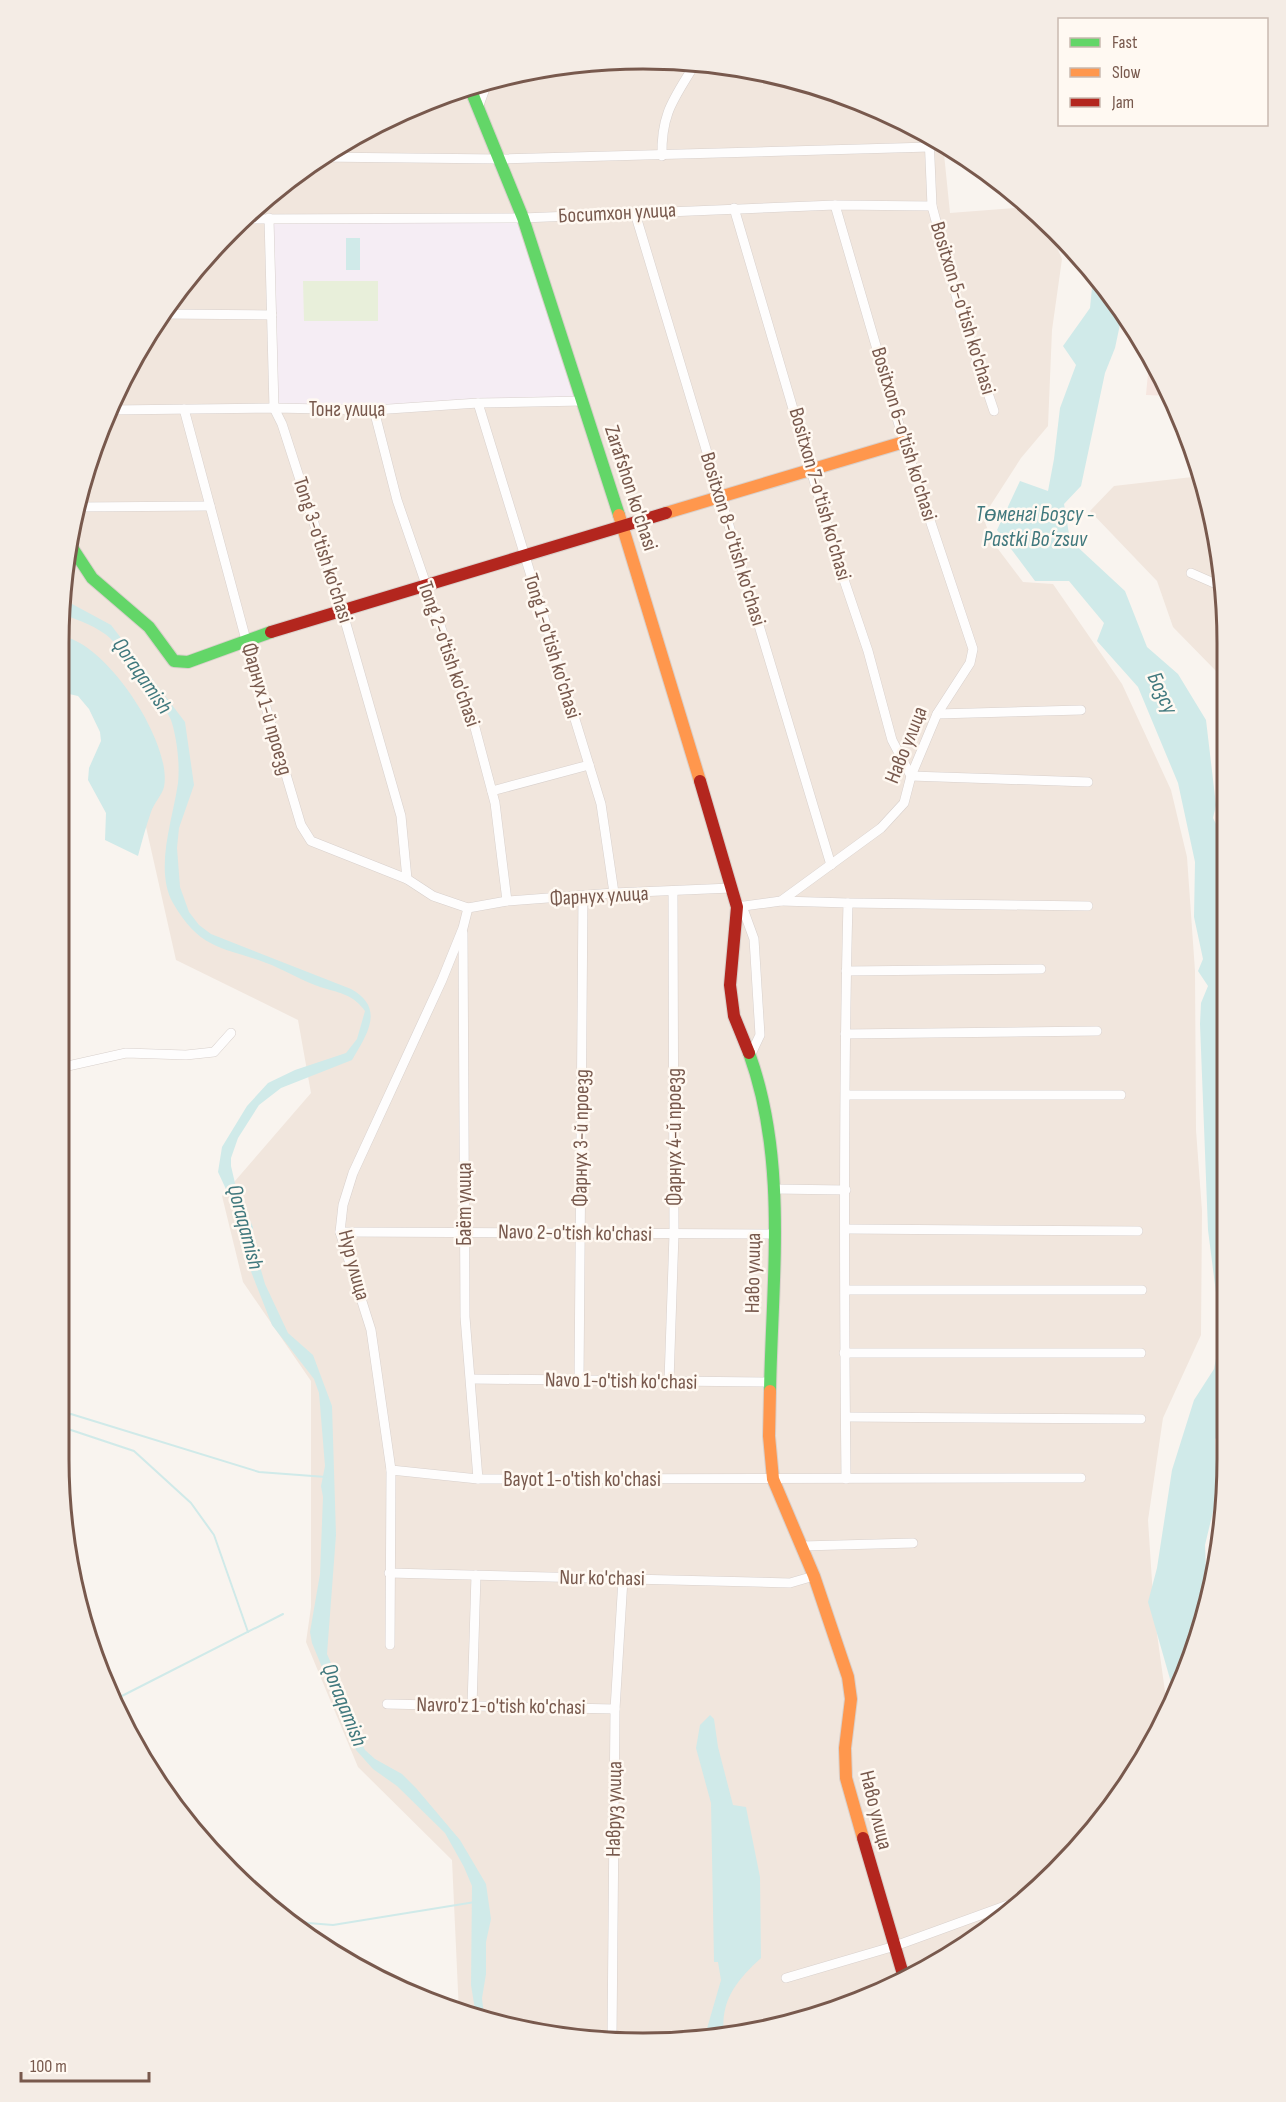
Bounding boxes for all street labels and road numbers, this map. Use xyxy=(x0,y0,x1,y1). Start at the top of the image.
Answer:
street label: Боситхон улица xyxy=(557,197,677,229)
street label: Bositxon 5-o'tish ko'chasi xyxy=(925,219,1001,397)
street label: Bositxon 6-o'tish ko'chasi xyxy=(866,344,942,524)
street label: Тонг улица xyxy=(309,397,385,422)
street label: Bositxon 7-o'tish ko'chasi xyxy=(783,405,857,583)
street label: Zarafshon ko'chasi xyxy=(599,422,663,554)
street label: Bositxon 8-o'tish ko'chasi xyxy=(695,449,771,629)
street label: Tong 3-o'tish ko'chasi xyxy=(288,474,358,626)
street label: Tong 1-o'tish ko'chasi xyxy=(518,570,586,722)
street label: Tong 2-o'tish ko'chasi xyxy=(412,578,486,730)
street label: Фарнух 1-й проезд xyxy=(236,640,298,778)
street label: Наво улица xyxy=(879,703,933,787)
street label: Фарнух улица xyxy=(549,881,649,911)
street label: Фарнух 4-й проезд xyxy=(662,1068,687,1206)
street label: Фарнух 3-й проезд xyxy=(567,1069,595,1207)
street label: Баёт улица xyxy=(452,1162,477,1246)
street label: Navo 2-o'tish ko'chasi xyxy=(498,1219,652,1247)
street label: Нур улица xyxy=(333,1227,375,1303)
street label: Наво улица xyxy=(740,1233,766,1313)
street label: Navo 1-o'tish ko'chasi xyxy=(545,1367,697,1395)
street label: Bayot 1-o'tish ko'chasi xyxy=(503,1467,661,1492)
street label: Nur ko'chasi xyxy=(559,1565,645,1591)
street label: Navro'z 1-o'tish ko'chasi xyxy=(416,1692,586,1720)
street label: Навруз улица xyxy=(601,1761,627,1857)
street label: Наво улица xyxy=(854,1768,898,1852)

